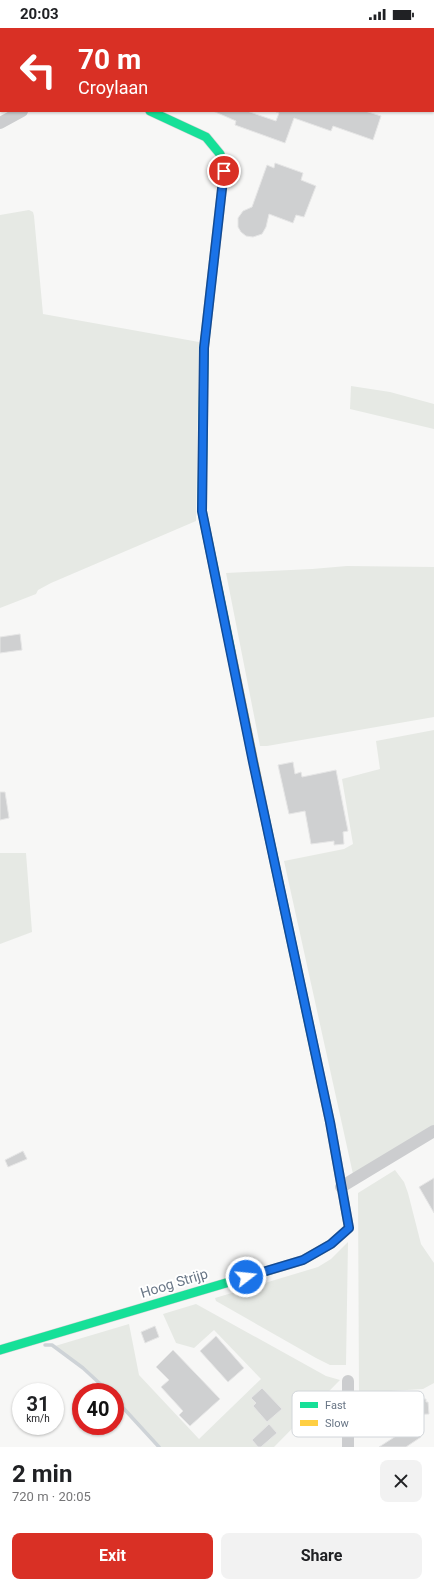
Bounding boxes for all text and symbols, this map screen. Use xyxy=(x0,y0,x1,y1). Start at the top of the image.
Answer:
text: 20:03 xyxy=(20,5,59,23)
text: 70 m xyxy=(78,43,141,76)
icon: left xyxy=(12,44,64,96)
text: Croylaan xyxy=(78,77,148,98)
pin xyxy=(207,154,241,188)
icon: arrive xyxy=(213,160,235,182)
position arrow xyxy=(225,1256,267,1298)
street label: Hoog Strijp xyxy=(138,1265,210,1301)
speed limit sign: 40 xyxy=(72,1383,124,1435)
legend xyxy=(292,1391,424,1437)
text: 31 xyxy=(27,1392,49,1416)
text: Fast xyxy=(325,1399,347,1412)
text: km/h xyxy=(26,1413,50,1424)
text: Slow xyxy=(325,1417,349,1430)
text: 2 min xyxy=(12,1460,72,1488)
button: close xyxy=(380,1460,422,1502)
text: 720 m · 20:05 xyxy=(12,1489,91,1504)
button: Exit xyxy=(12,1533,213,1579)
button: Share xyxy=(221,1533,422,1579)

